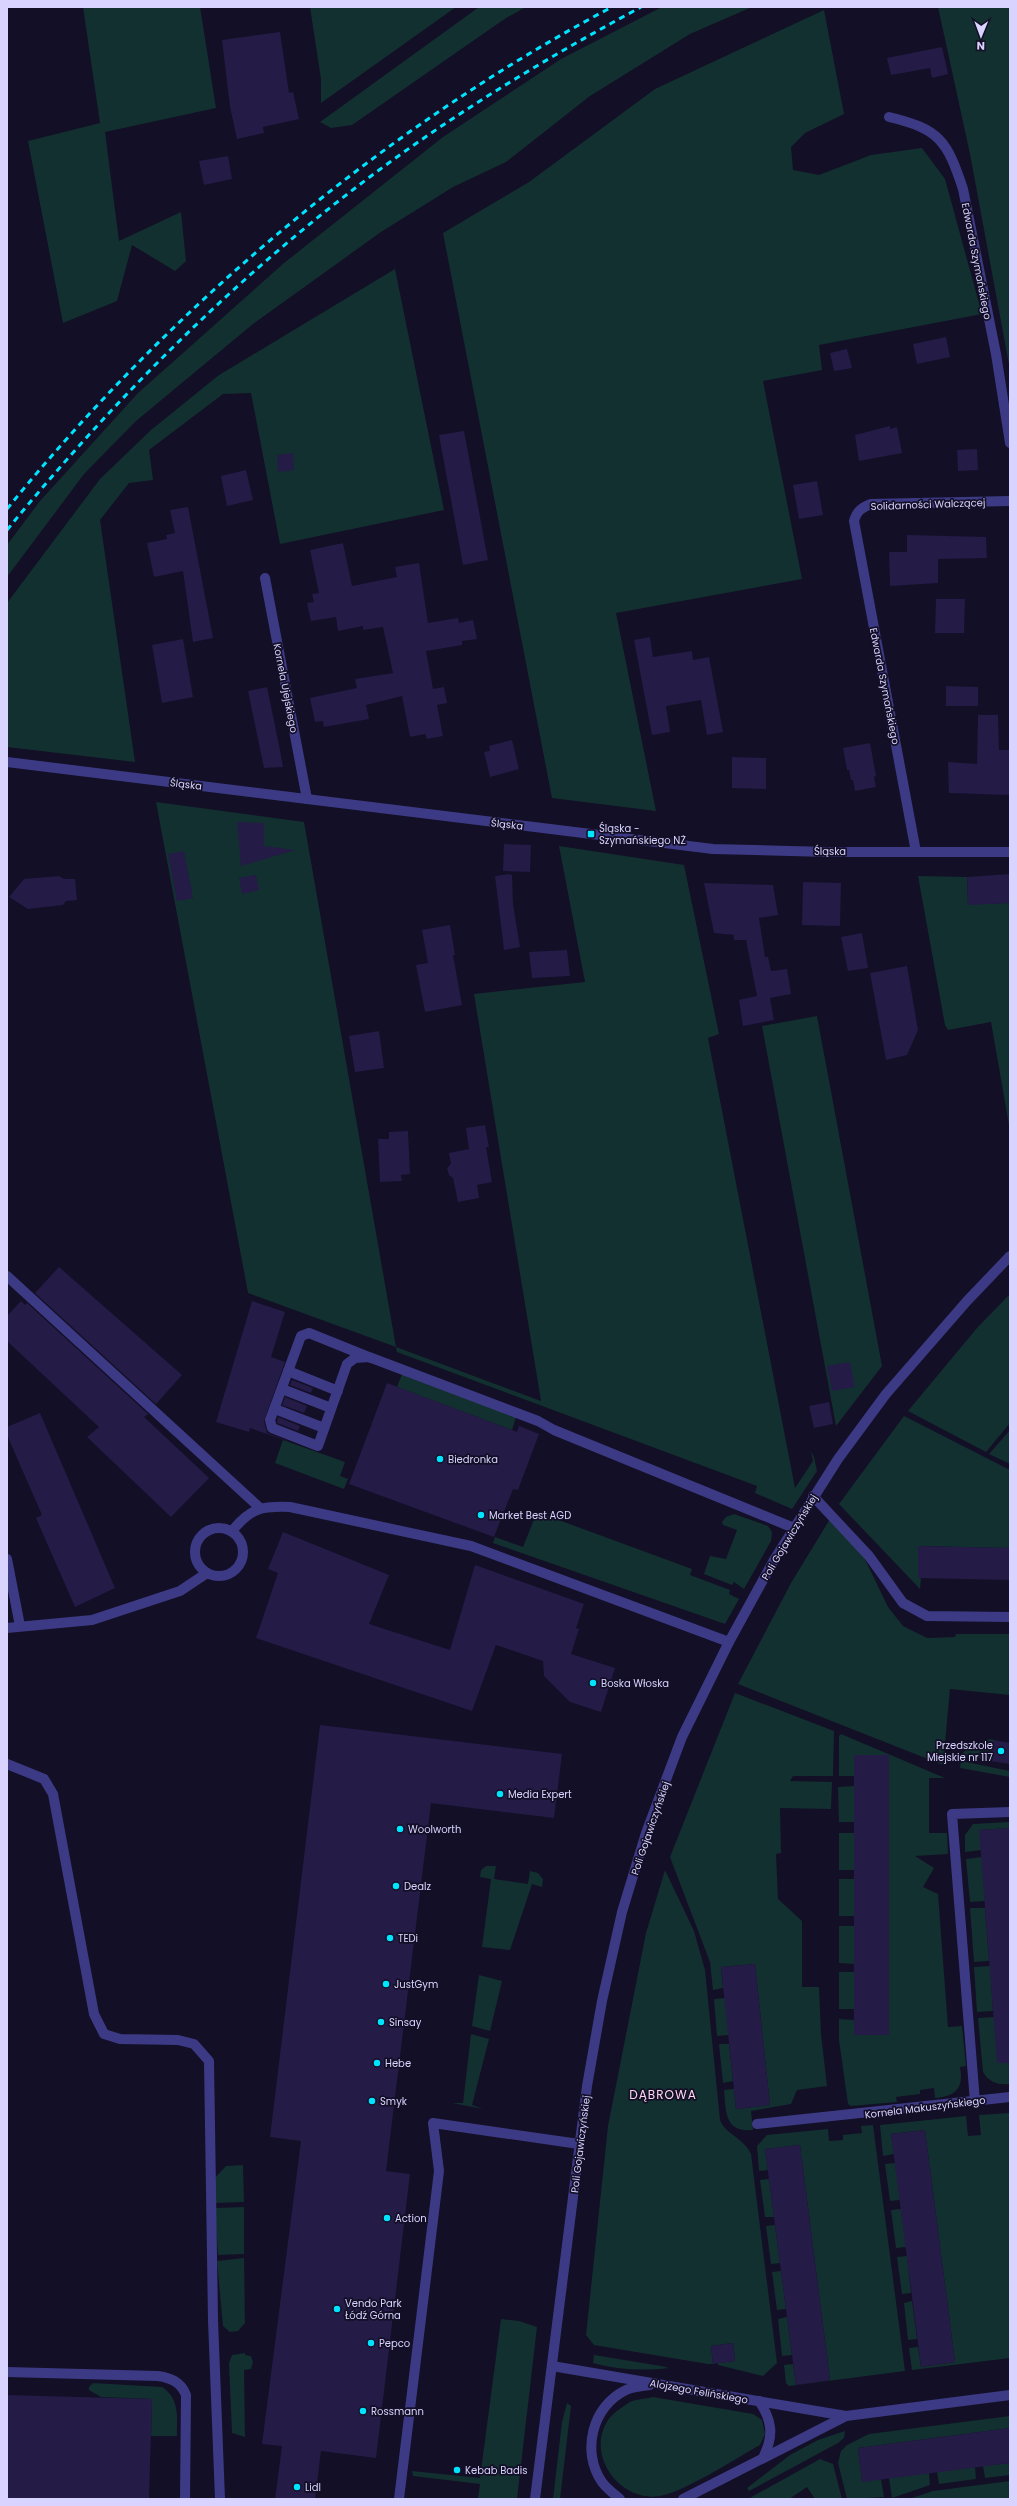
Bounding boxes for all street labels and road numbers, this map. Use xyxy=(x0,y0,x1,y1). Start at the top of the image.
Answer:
street label: Edwarda Szymańskiego xyxy=(958,202,995,321)
street label: Solidarności Walczącej xyxy=(870,495,986,514)
street label: Edwarda Szymańskiego xyxy=(866,627,903,746)
street label: Kornela Ujejskiego xyxy=(269,642,302,734)
street label: Śląska xyxy=(169,775,203,794)
street label: Śląska xyxy=(490,815,524,834)
street label: Śląska xyxy=(814,844,846,859)
street label: Poli Gojawiczyńskiej xyxy=(758,1491,821,1583)
street label: Poli Gojawiczyńskiej xyxy=(627,1779,674,1877)
street label: Kornela Makuszyńskiego xyxy=(864,2093,986,2122)
street label: Poli Gojawiczyńskiej xyxy=(567,2094,594,2194)
street label: Alojzego Felińskiego xyxy=(649,2375,749,2408)

